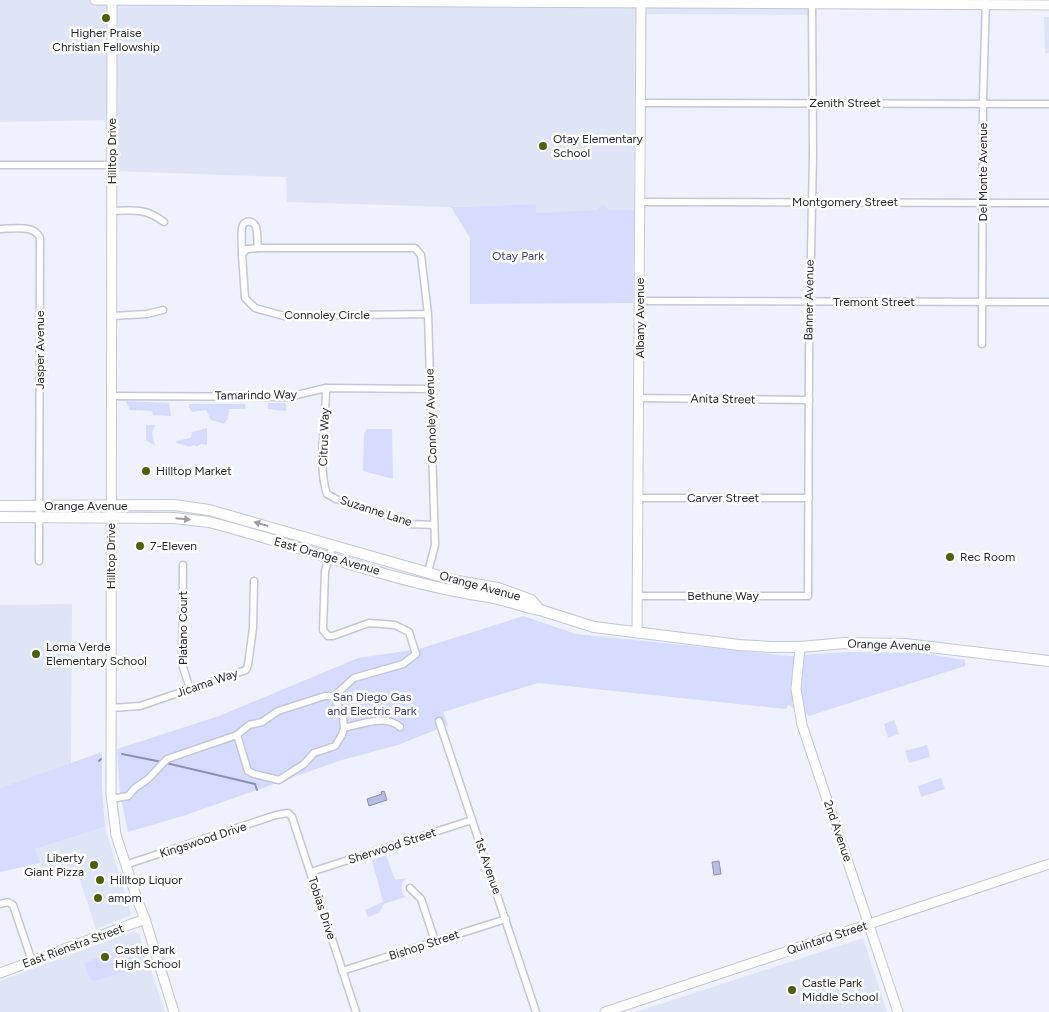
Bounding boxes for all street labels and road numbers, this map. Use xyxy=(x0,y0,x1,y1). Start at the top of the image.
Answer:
street label: Zenith Street xyxy=(809,96,881,110)
street label: Hilltop Drive xyxy=(105,117,119,184)
street label: Del Monte Avenue xyxy=(976,122,990,221)
street label: Montgomery Street xyxy=(792,195,898,209)
street label: Banner Avenue xyxy=(801,259,817,341)
street label: Albany Avenue xyxy=(633,277,647,358)
street label: Tremont Street xyxy=(833,295,915,309)
street label: Connoley Circle xyxy=(284,308,370,322)
street label: Jasper Avenue xyxy=(33,310,47,390)
street label: Connoley Avenue xyxy=(422,368,440,464)
street label: Tamarindo Way xyxy=(215,387,298,403)
street label: Anita Street xyxy=(690,391,756,407)
street label: Citrus Way xyxy=(316,407,332,467)
street label: Carver Street xyxy=(687,491,760,505)
street label: Suzanne Lane xyxy=(338,493,414,529)
street label: Orange Avenue xyxy=(44,499,128,513)
street label: Hilltop Drive xyxy=(104,522,118,589)
street label: East Orange Avenue xyxy=(272,534,382,578)
street label: Orange Avenue xyxy=(438,568,522,604)
street label: Bethune Way xyxy=(687,589,759,603)
street label: Platano Court xyxy=(176,591,190,665)
street label: Orange Avenue xyxy=(847,637,931,653)
street label: Jicama Way xyxy=(174,666,240,700)
street label: 2nd Avenue xyxy=(821,798,855,864)
street label: Kingswood Drive xyxy=(158,819,249,861)
street label: Sherwood Street xyxy=(346,825,438,867)
street label: 1st Avenue xyxy=(472,836,504,896)
street label: Tobias Drive xyxy=(305,875,339,942)
street label: Quintard Street xyxy=(785,918,869,958)
street label: East Rienstra Street xyxy=(20,921,126,971)
street label: Bishop Street xyxy=(387,927,461,963)

